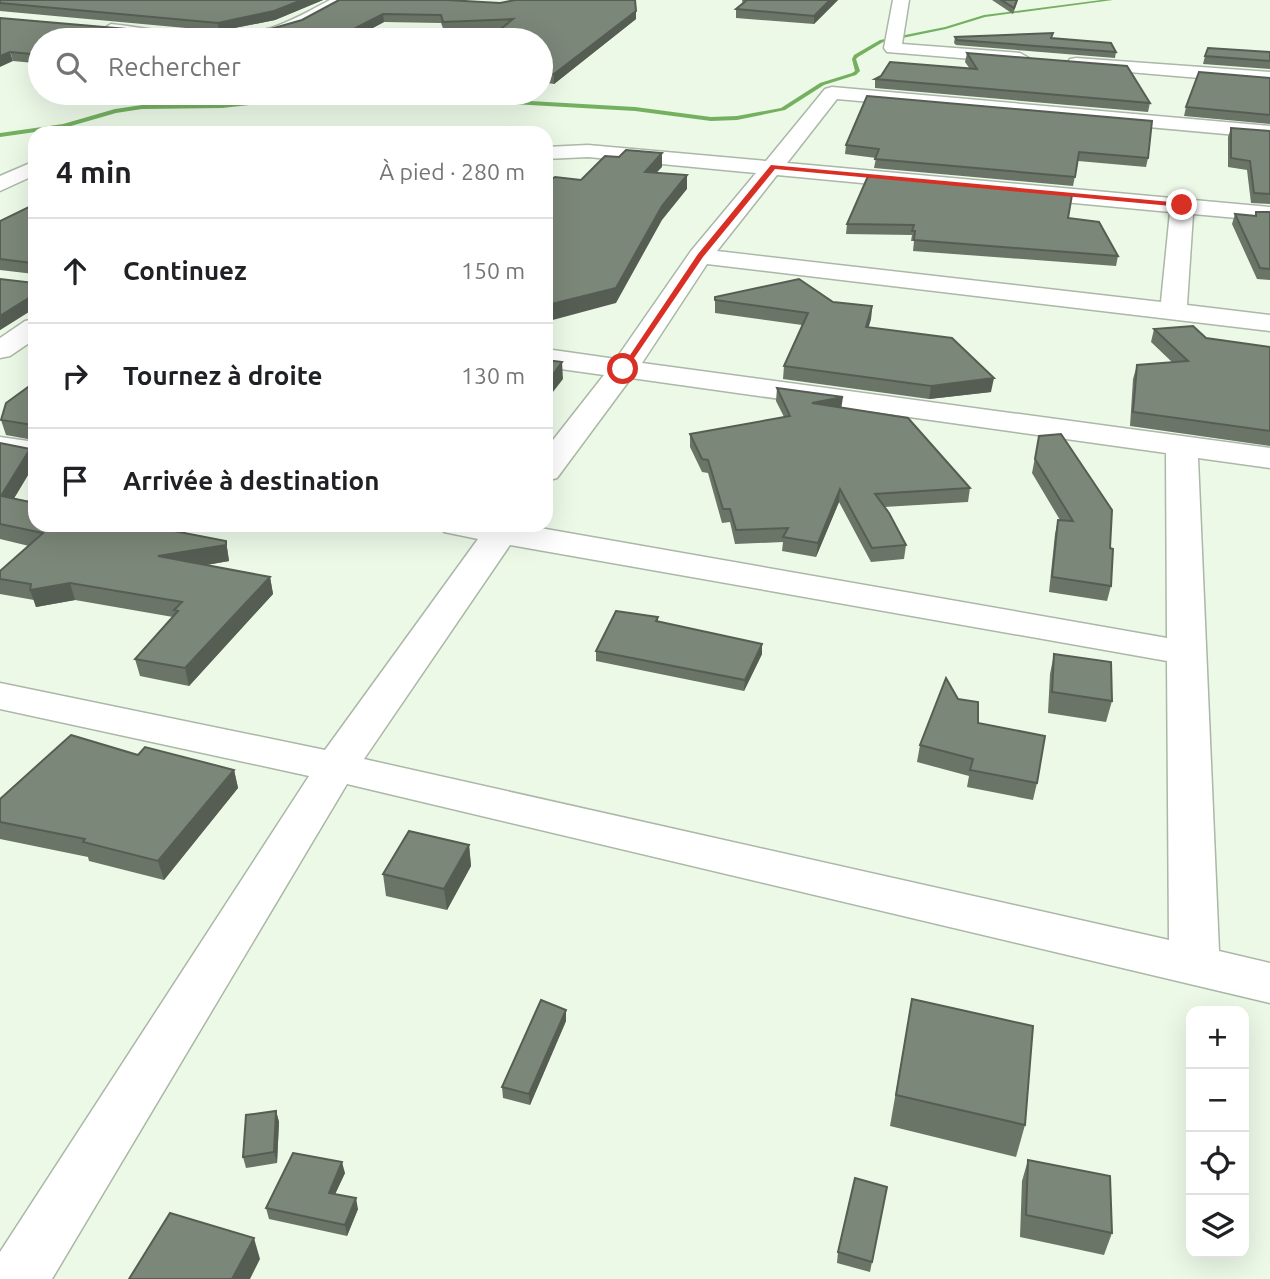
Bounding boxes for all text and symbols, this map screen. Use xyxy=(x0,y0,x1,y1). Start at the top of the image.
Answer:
search box xyxy=(28,28,553,105)
icon: search xyxy=(52,48,90,86)
text: Rechercher xyxy=(108,52,241,81)
text: 4 min xyxy=(56,155,132,189)
text: À pied · 280 m xyxy=(379,159,525,184)
route end xyxy=(1166,189,1197,220)
icon: ahead xyxy=(56,252,94,290)
text: Continuez xyxy=(123,256,247,285)
text: 150 m xyxy=(461,258,525,283)
route start xyxy=(607,353,638,384)
icon: right xyxy=(56,357,94,395)
text: Tournez à droite xyxy=(123,361,322,390)
text: 130 m xyxy=(461,363,525,388)
icon: arrive xyxy=(56,462,94,500)
text: Arrivée à destination xyxy=(123,466,379,495)
map controls xyxy=(1186,1006,1249,1258)
button: + xyxy=(1186,1006,1249,1069)
button: − xyxy=(1186,1069,1249,1132)
button: locate xyxy=(1186,1132,1249,1195)
button: layers xyxy=(1186,1195,1249,1258)

